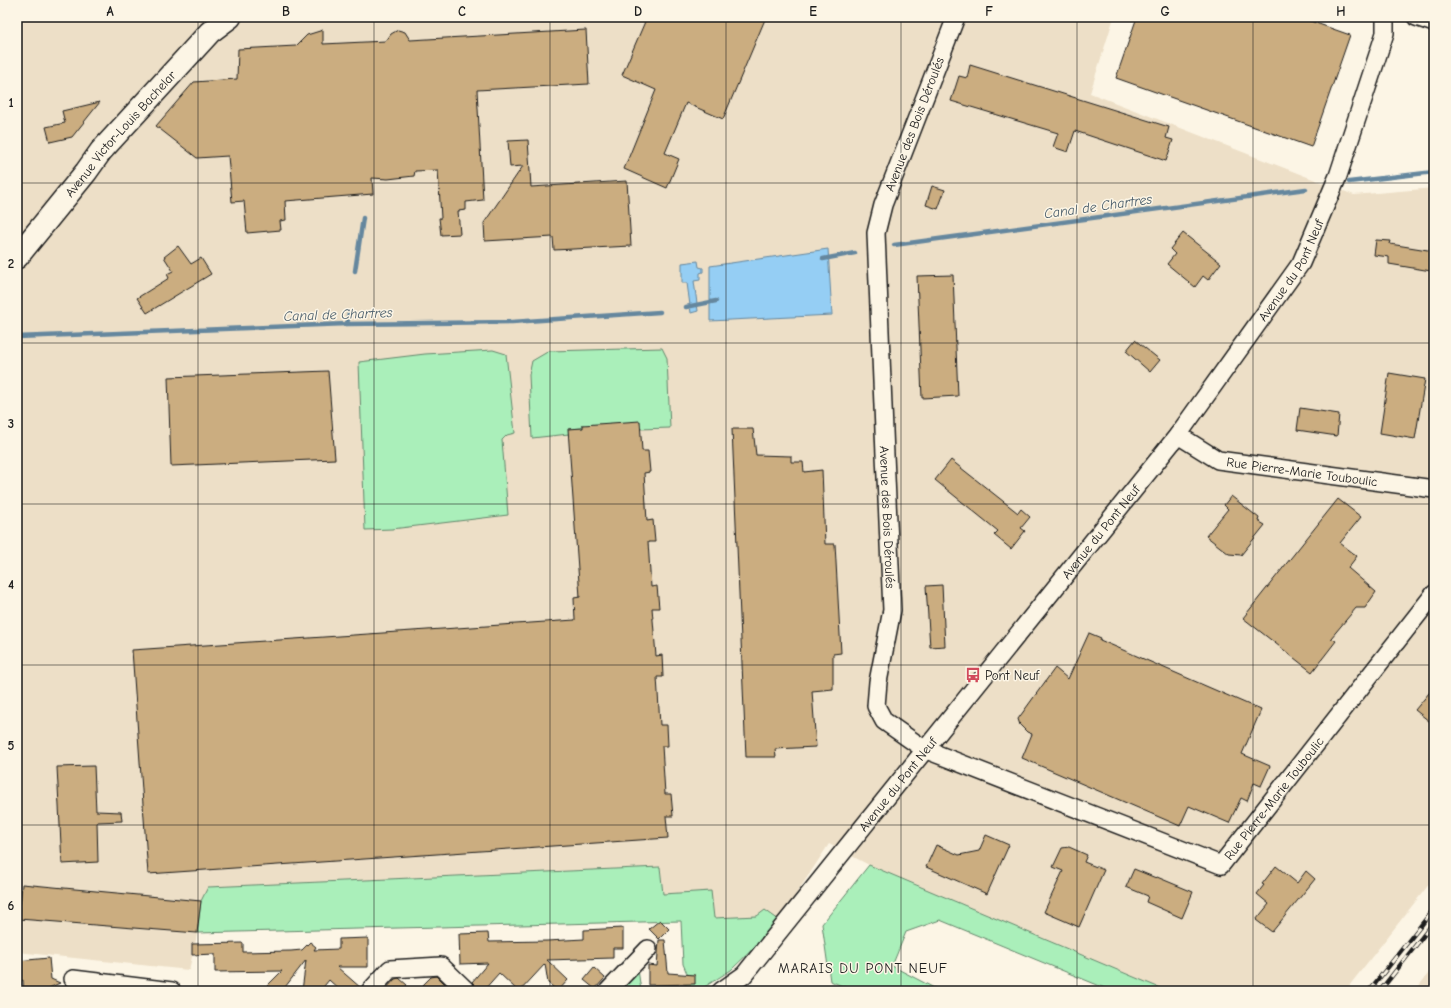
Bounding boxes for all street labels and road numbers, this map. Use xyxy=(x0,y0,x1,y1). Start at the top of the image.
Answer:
street label: Avenue des Bois Déroulés xyxy=(882,55,947,193)
street label: Avenue Victor-Louis Bachelar xyxy=(62,67,180,200)
street label: Avenue du Pont Neuf xyxy=(1255,216,1327,324)
street label: Avenue des Bois Déroulés xyxy=(877,446,898,589)
street label: Rue Pierre-Marie Touboulic xyxy=(1226,454,1378,489)
street label: Avenue du Pont Neuf xyxy=(1059,481,1144,582)
street label: Avenue du Pont Neuf xyxy=(856,733,941,834)
street label: Rue Pierre-Marie Touboulic xyxy=(1221,734,1327,863)

